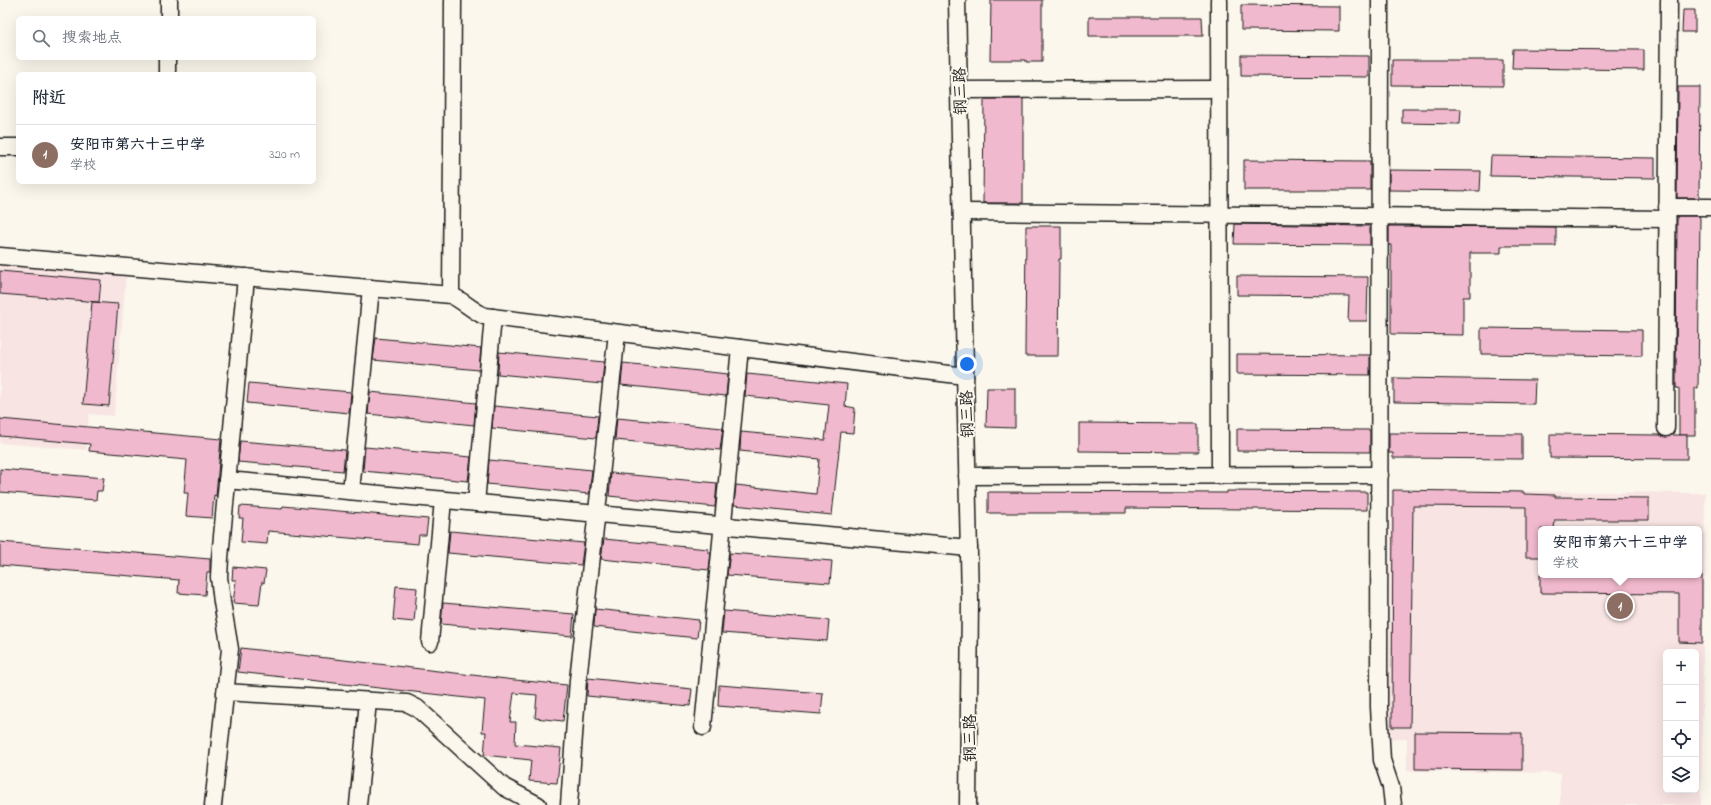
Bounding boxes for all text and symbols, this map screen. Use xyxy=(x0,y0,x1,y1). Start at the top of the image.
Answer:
search box xyxy=(16,16,316,60)
icon: search xyxy=(30,27,52,49)
text: 搜索地点 xyxy=(62,27,122,49)
street label: 钢三路 xyxy=(949,67,973,115)
text: 附近 xyxy=(32,86,66,111)
text: 安阳市第六十三中学 xyxy=(70,134,205,156)
text: 1 xyxy=(43,145,47,164)
text: 320 m xyxy=(269,145,300,164)
text: 学校 xyxy=(70,156,96,175)
your location xyxy=(957,354,977,374)
street label: 钢三路 xyxy=(956,390,980,438)
popup xyxy=(1538,526,1702,578)
text: 安阳市第六十三中学 xyxy=(1552,532,1688,554)
text: 学校 xyxy=(1552,554,1579,573)
pin: 1 xyxy=(1607,591,1633,621)
map controls xyxy=(1663,649,1699,793)
button: + xyxy=(1663,649,1699,685)
button: − xyxy=(1663,685,1699,721)
street label: 钢三路 xyxy=(959,714,983,762)
button: locate xyxy=(1663,721,1699,757)
button: layers xyxy=(1663,757,1699,793)

